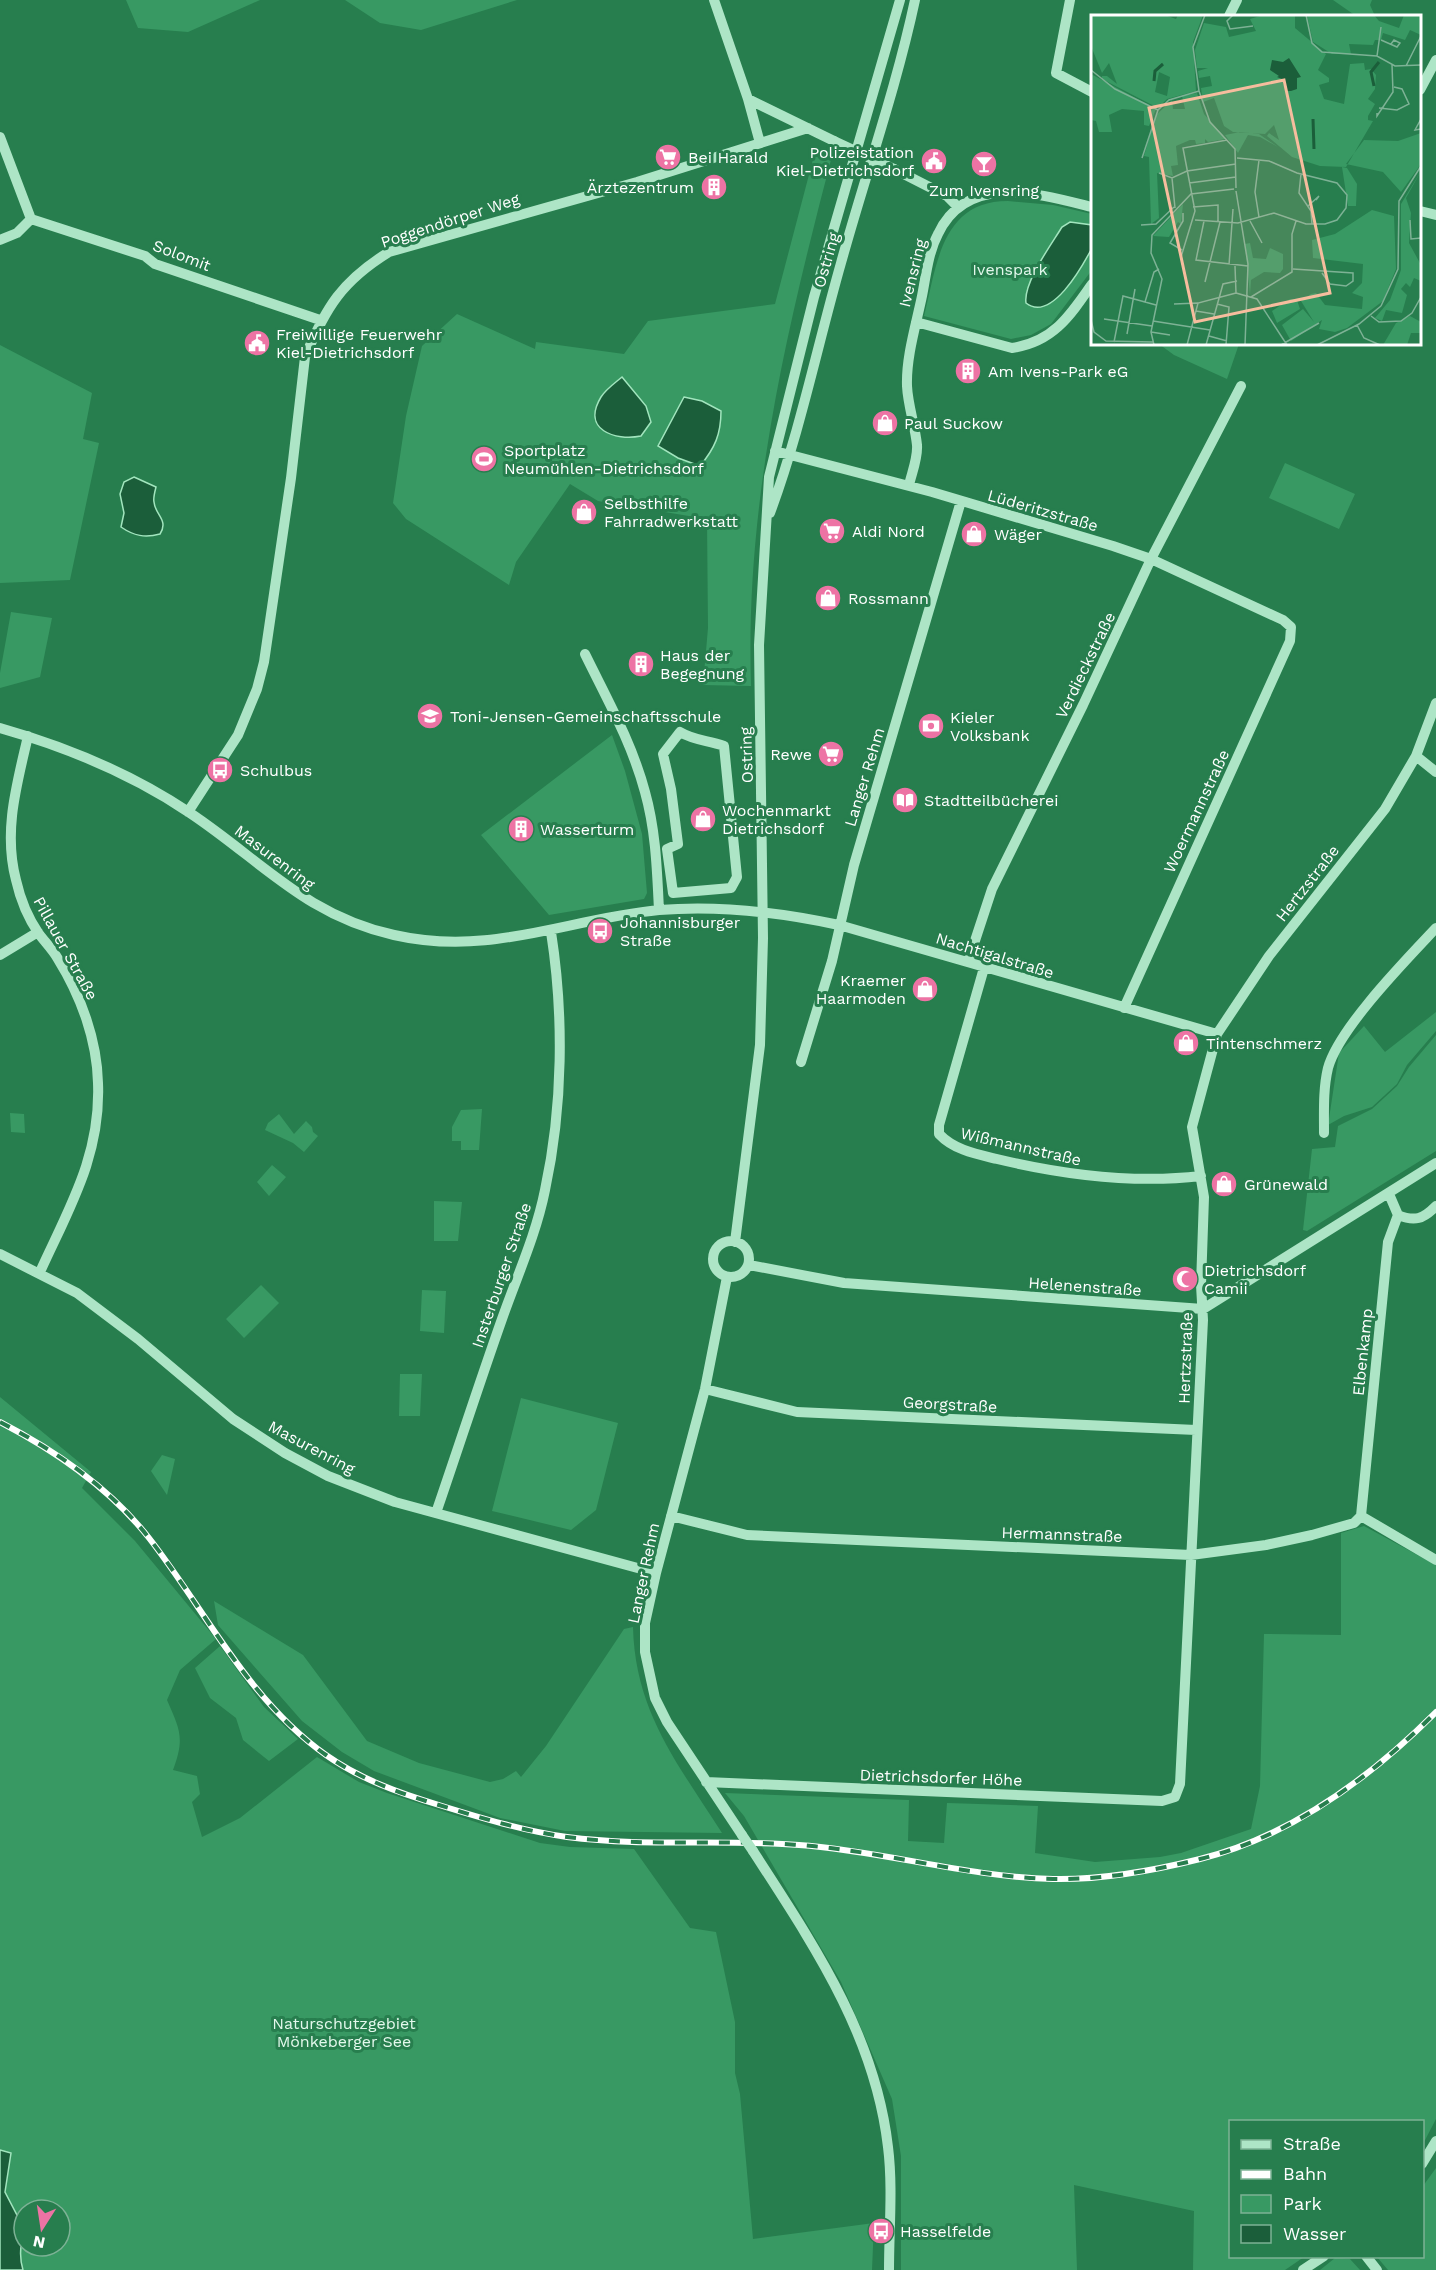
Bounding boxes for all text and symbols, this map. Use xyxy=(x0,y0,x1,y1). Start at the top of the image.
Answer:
inset map xyxy=(1091,15,1421,345)
supermarket icon: Bei Harald xyxy=(653,142,683,172)
place label: Polizeistation Kiel-Dietrichsdorf xyxy=(776,143,915,180)
public building icon: Polizeistation Kiel-Dietrichsdorf xyxy=(919,146,949,176)
place label: Bei Harald xyxy=(688,148,768,167)
bar icon: Zum Ivensring xyxy=(969,149,999,179)
building icon: Ärztezentrum xyxy=(699,172,729,202)
place label: Ärztezentrum xyxy=(587,178,694,197)
place label: Zum Ivensring xyxy=(929,181,1040,200)
street label: Poggendörper Weg xyxy=(378,189,522,252)
street label: Ostring xyxy=(810,230,844,290)
street label: Solomit xyxy=(150,236,214,275)
street label: Ivensring xyxy=(895,236,930,309)
park label: Ivenspark xyxy=(972,260,1048,279)
place label: Freiwillige Feuerwehr Kiel-Dietrichsdorf xyxy=(276,325,443,362)
public building icon: Freiwillige Feuerwehr Kiel-Dietrichsdorf xyxy=(242,328,272,358)
building icon: Am Ivens-Park eG xyxy=(953,356,983,386)
place label: Am Ivens-Park eG xyxy=(988,362,1128,381)
shop icon: Paul Suckow xyxy=(870,408,900,438)
place label: Paul Suckow xyxy=(904,414,1003,433)
place label: Sportplatz Neumühlen-Dietrichsdorf xyxy=(504,441,705,478)
sports icon: Sportplatz Neumühlen-Dietrichsdorf xyxy=(469,444,499,474)
street label: Lüderitzstraße xyxy=(985,486,1100,535)
place label: Selbsthilfe Fahrradwerkstatt xyxy=(604,494,738,531)
shop icon: Selbsthilfe Fahrradwerkstatt xyxy=(569,497,599,527)
supermarket icon: Aldi Nord xyxy=(817,516,847,546)
shop icon: Wäger xyxy=(959,519,989,549)
place label: Aldi Nord xyxy=(852,522,925,541)
place label: Wäger xyxy=(994,525,1043,544)
shop icon: Rossmann xyxy=(813,583,843,613)
place label: Rossmann xyxy=(848,589,929,608)
street label: Verdieckstraße xyxy=(1051,609,1119,722)
place label: Haus der Begegnung xyxy=(660,646,745,683)
building icon: Haus der Begegnung xyxy=(626,649,656,679)
school or university icon: Toni-Jensen-Gemeinschaftsschule xyxy=(415,701,445,731)
place label: Toni-Jensen-Gemeinschaftsschule xyxy=(450,707,721,726)
place label: Kieler Volksbank xyxy=(950,708,1030,745)
bank icon: Kieler Volksbank xyxy=(916,711,946,741)
street label: Langer Rehm xyxy=(840,725,889,829)
street label: Ostring xyxy=(736,726,757,783)
supermarket icon: Rewe xyxy=(816,739,846,769)
place label: Rewe xyxy=(770,745,812,764)
street label: Woermannstraße xyxy=(1160,747,1233,876)
bus stop icon: Schulbus xyxy=(205,755,235,785)
place label: Schulbus xyxy=(240,761,312,780)
library icon: Stadtteilbücherei xyxy=(890,785,920,815)
place label: Stadtteilbücherei xyxy=(924,791,1059,810)
place label: Wochenmarkt Dietrichsdorf xyxy=(722,801,831,838)
shop icon: Wochenmarkt Dietrichsdorf xyxy=(688,804,718,834)
building icon: Wasserturm xyxy=(506,814,536,844)
place label: Wasserturm xyxy=(540,820,634,839)
street label: Masurenring xyxy=(231,821,319,894)
street label: Hertzstraße xyxy=(1272,841,1343,925)
street label: Pillauer Straße xyxy=(29,893,102,1003)
place label: Johannisburger Straße xyxy=(620,913,741,950)
bus stop icon: Johannisburger Straße xyxy=(585,916,615,946)
street label: Nachtigalstraße xyxy=(934,928,1056,982)
place label: Kraemer Haarmoden xyxy=(816,971,906,1008)
shop icon: Kraemer Haarmoden xyxy=(910,974,940,1004)
shop icon: Tintenschmerz xyxy=(1171,1028,1201,1058)
place label: Tintenschmerz xyxy=(1206,1034,1322,1053)
street label: Wißmannstraße xyxy=(959,1123,1083,1170)
shop icon: Grünewald xyxy=(1209,1169,1239,1199)
place label: Grünewald xyxy=(1244,1175,1328,1194)
street label: Insterburger Straße xyxy=(468,1200,535,1350)
place label: Dietrichsdorf Camii xyxy=(1204,1261,1307,1298)
mosque icon: Dietrichsdorf Camii xyxy=(1170,1264,1200,1294)
street label: Helenenstraße xyxy=(1028,1273,1142,1300)
street label: Elbenkamp xyxy=(1348,1308,1377,1397)
street label: Hertzstraße xyxy=(1174,1312,1197,1404)
street label: Georgstraße xyxy=(902,1393,998,1416)
street label: Masurenring xyxy=(265,1417,359,1478)
street label: Langer Rehm xyxy=(624,1521,663,1625)
street label: Hermannstraße xyxy=(1001,1523,1123,1546)
street label: Dietrichsdorfer Höhe xyxy=(859,1765,1023,1790)
park label: Naturschutzgebiet Mönkeberger See xyxy=(272,2014,416,2051)
legend xyxy=(1229,2120,1424,2258)
text: Straße xyxy=(1283,2133,1341,2154)
text: Bahn xyxy=(1283,2163,1327,2184)
text: Park xyxy=(1283,2193,1322,2214)
north arrow xyxy=(12,2198,72,2258)
bus stop icon: Hasselfelde xyxy=(866,2216,896,2246)
place label: Hasselfelde xyxy=(900,2222,991,2241)
text: Wasser xyxy=(1283,2223,1346,2244)
text: N xyxy=(31,2232,47,2253)

